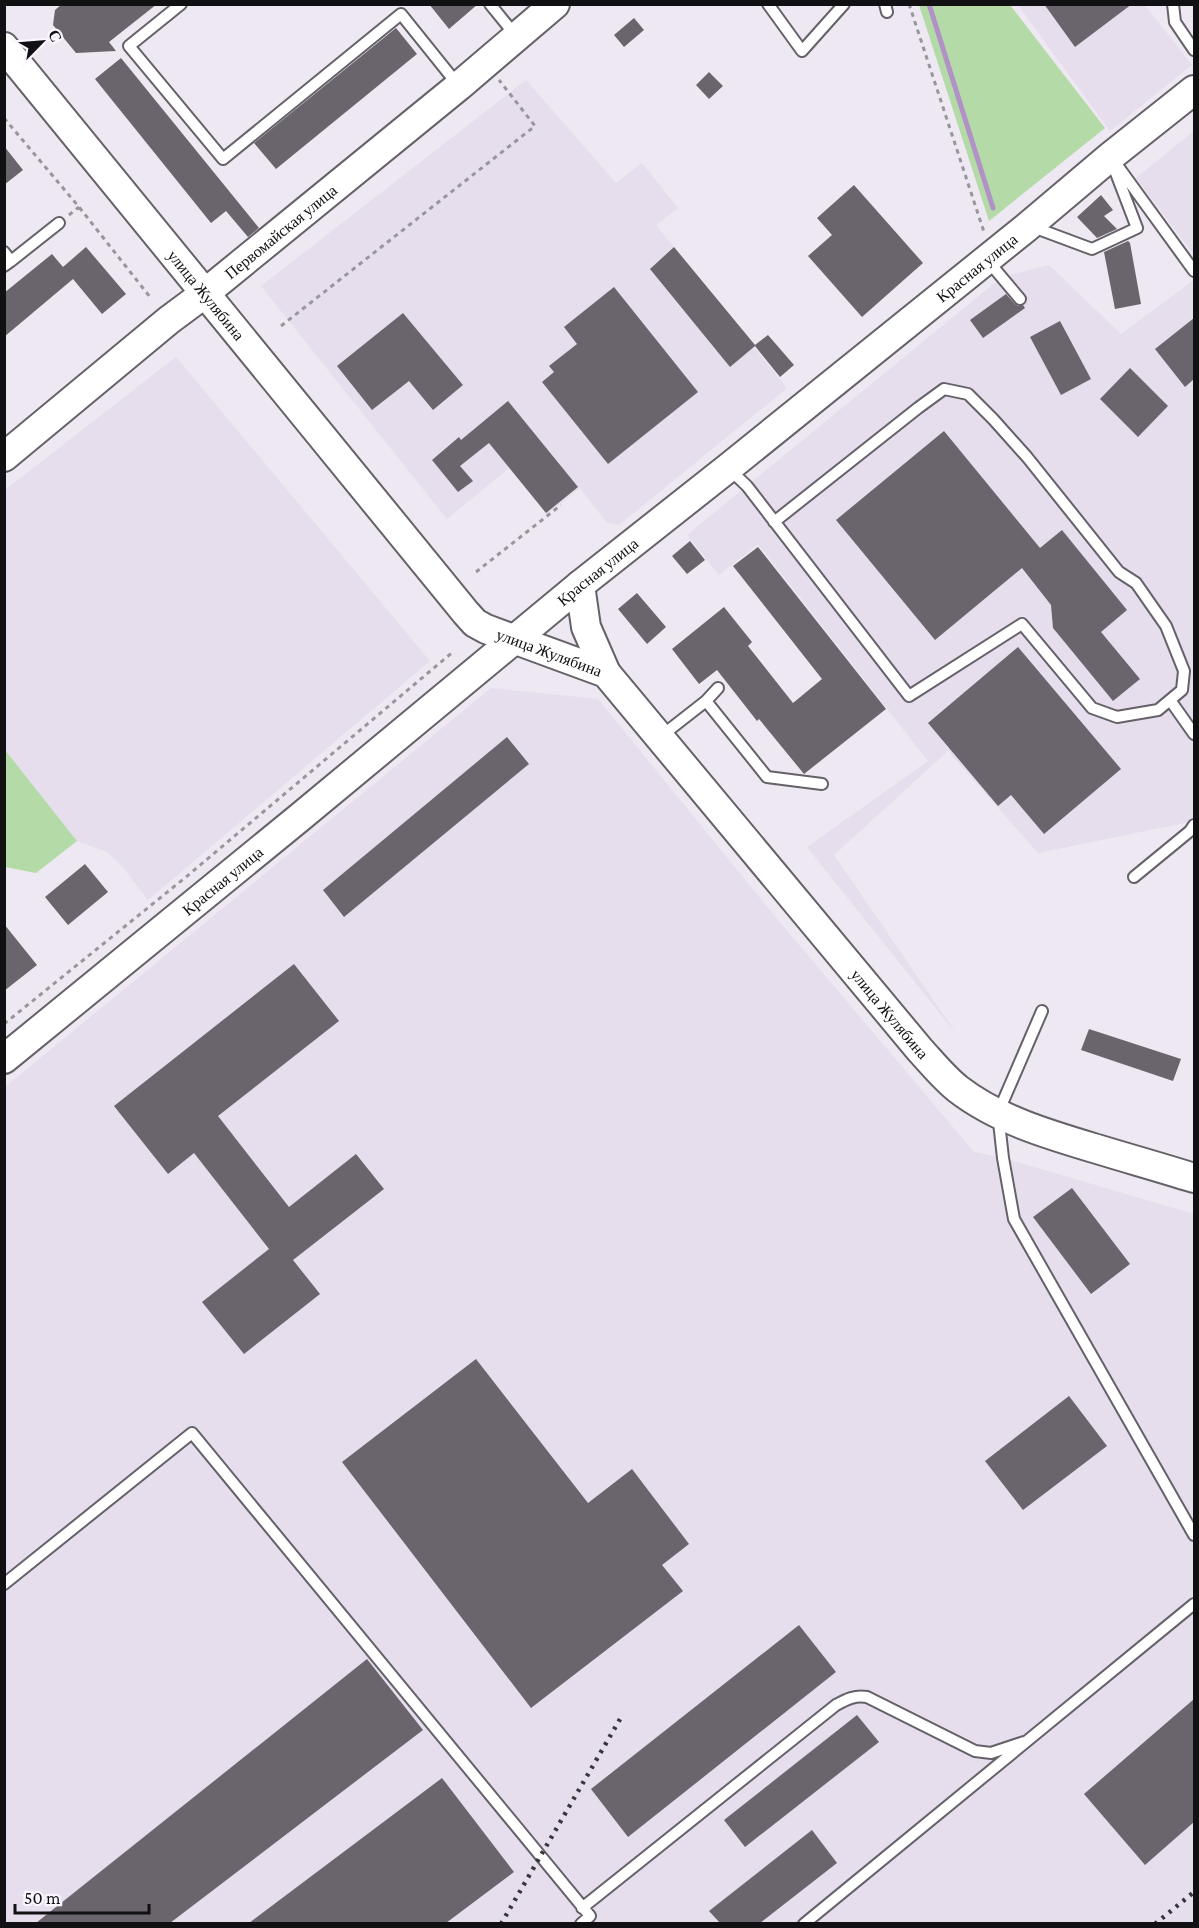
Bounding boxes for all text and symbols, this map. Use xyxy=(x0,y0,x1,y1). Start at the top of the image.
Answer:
north arrow xyxy=(12,12,72,72)
text: С xyxy=(45,27,65,45)
street label: Первомайская улица xyxy=(221,181,340,282)
street label: Красная улица xyxy=(933,230,1020,305)
street label: улица Жулябина xyxy=(164,246,248,343)
street label: Красная улица xyxy=(554,534,641,609)
street label: улица Жулябина xyxy=(494,625,604,679)
street label: Красная улица xyxy=(179,843,266,918)
street label: улица Жулябина xyxy=(847,966,932,1062)
scale bar xyxy=(15,1877,148,1915)
text: 50 m xyxy=(24,1888,61,1908)

